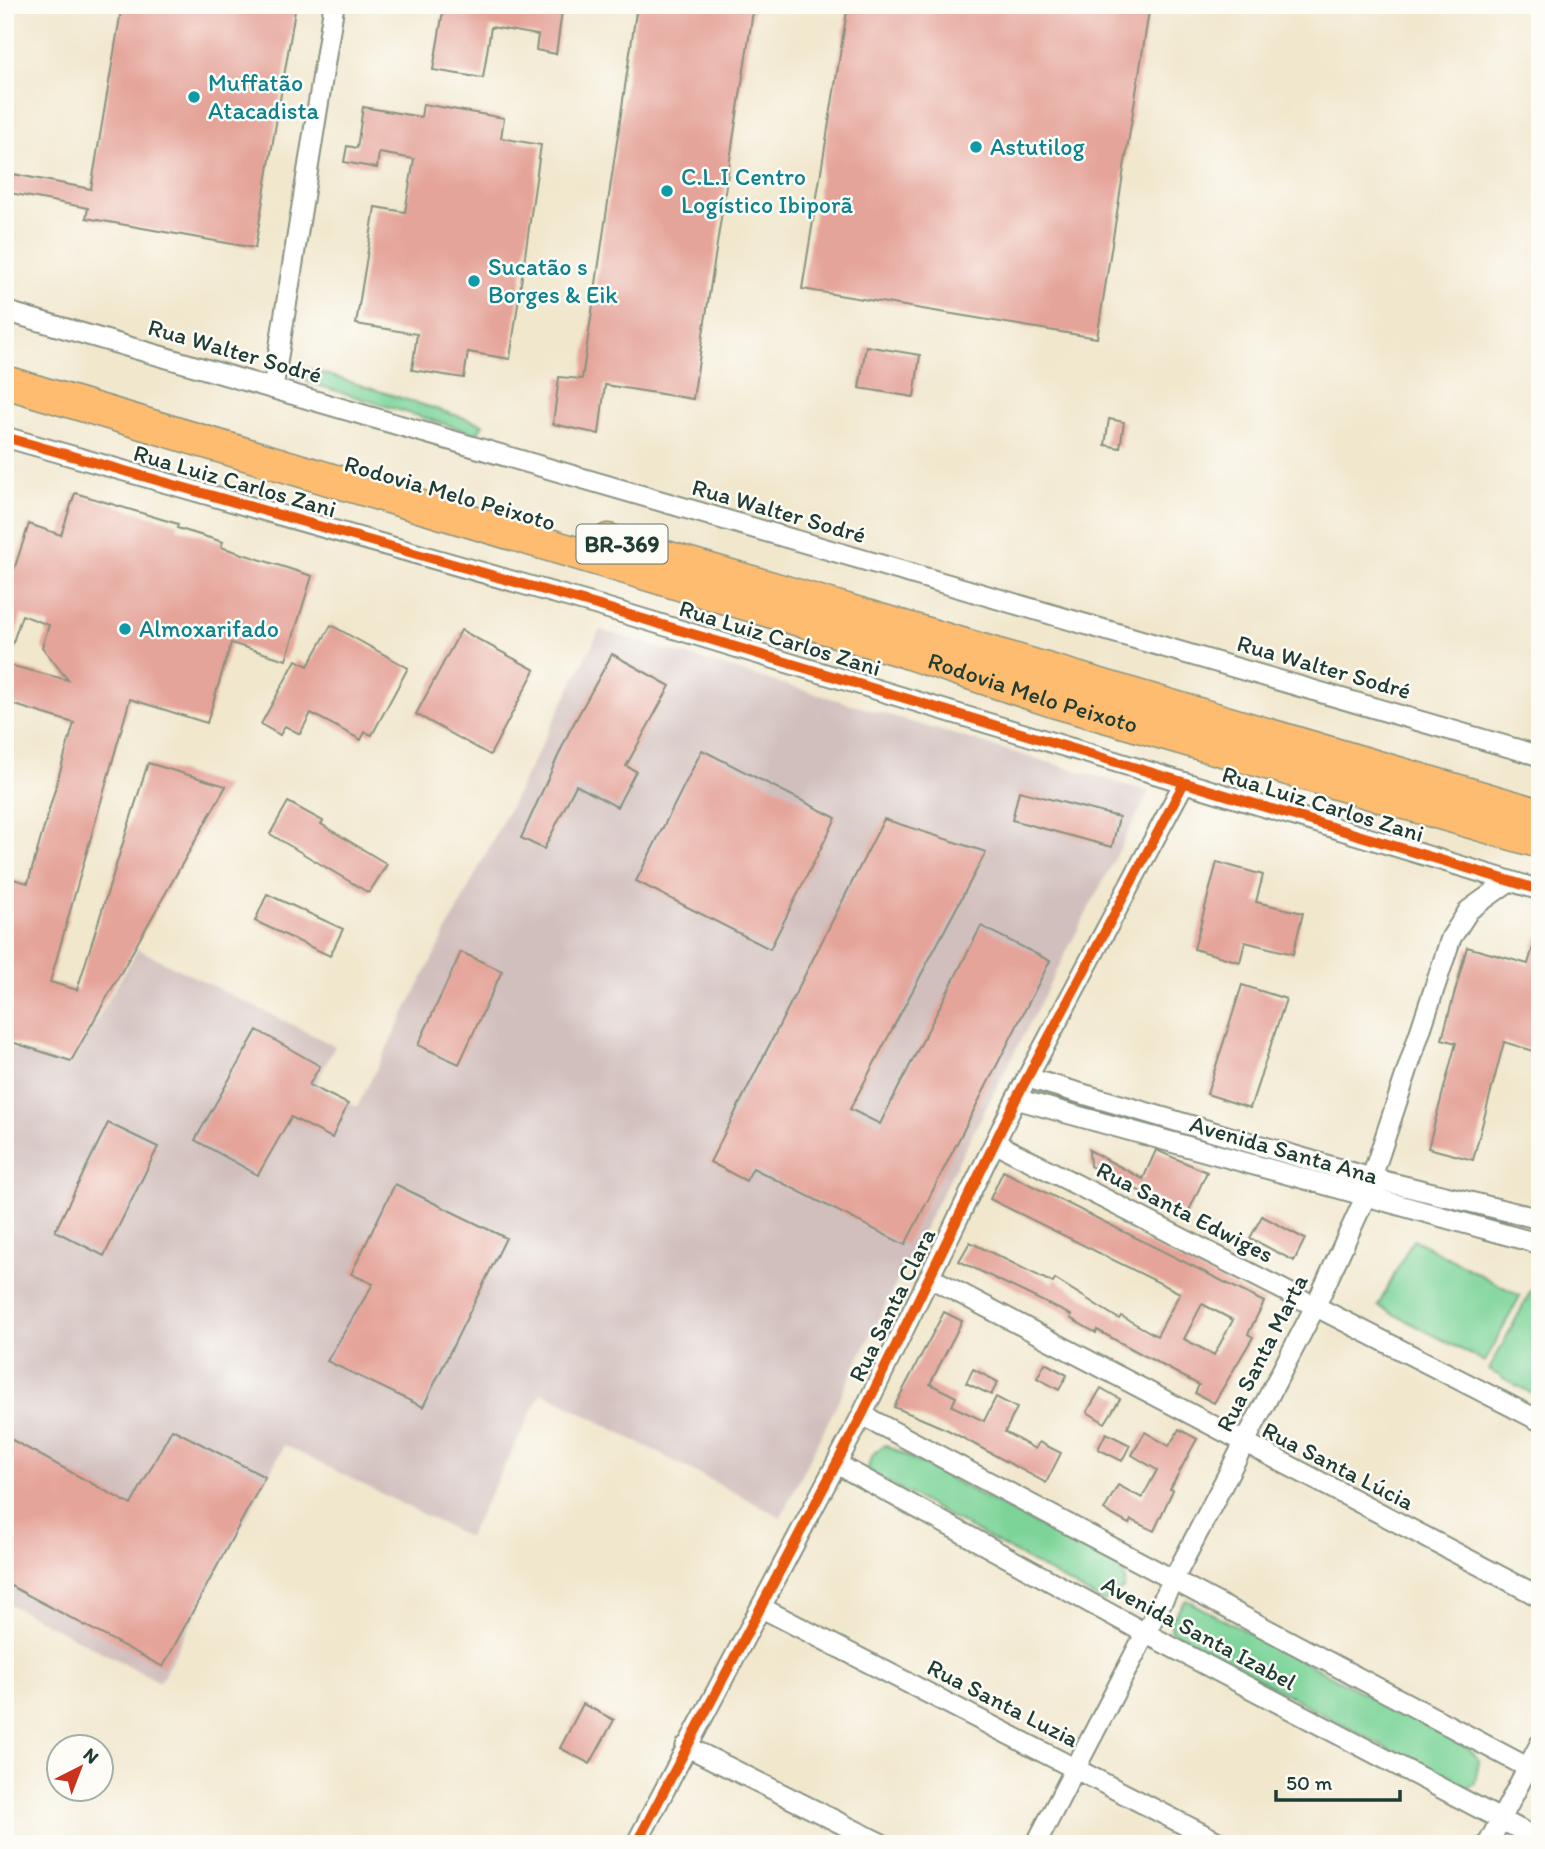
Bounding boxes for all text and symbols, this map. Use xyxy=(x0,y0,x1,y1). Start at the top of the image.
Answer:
place label: Muffatão Atacadista xyxy=(208,68,319,125)
marker: Muffatão Atacadista xyxy=(186,89,202,105)
place label: Astutilog xyxy=(990,132,1085,161)
marker: Astutilog xyxy=(968,139,984,155)
place label: C.L.I Centro Logístico Ibiporã xyxy=(681,162,854,219)
marker: C.L.I Centro Logístico Ibiporã xyxy=(659,183,675,199)
place label: Sucatão s Borges & Eik xyxy=(488,252,618,309)
marker: Sucatão s Borges & Eik xyxy=(466,273,482,289)
street label: Rua Walter Sodré xyxy=(145,312,325,389)
street label: Rua Luiz Carlos Zani xyxy=(130,438,340,523)
street label: Rodovia Melo Peixoto xyxy=(341,448,559,537)
street label: Rua Walter Sodré xyxy=(689,472,869,549)
road number: BR-369 xyxy=(576,524,668,564)
street label: Rua Luiz Carlos Zani xyxy=(676,593,885,682)
place label: Almoxarifado xyxy=(139,614,279,643)
marker: Almoxarifado xyxy=(117,621,133,637)
street label: Rua Walter Sodré xyxy=(1234,628,1414,705)
street label: Rodovia Melo Peixoto xyxy=(924,645,1141,739)
street label: Rua Luiz Carlos Zani xyxy=(1219,759,1428,848)
street label: Avenida Santa Ana xyxy=(1187,1109,1382,1190)
street label: Rua Santa Edwiges xyxy=(1092,1154,1279,1269)
street label: Rua Santa Clara xyxy=(842,1223,942,1386)
street label: Rua Santa Marta xyxy=(1209,1269,1314,1436)
street label: Rua Santa Lúcia xyxy=(1257,1415,1420,1517)
street label: Avenida Santa Izabel xyxy=(1097,1569,1302,1696)
street label: Rua Santa Luzia xyxy=(923,1652,1084,1753)
north arrow xyxy=(46,1734,116,1804)
text: N xyxy=(79,1743,104,1769)
scale bar xyxy=(1276,1758,1400,1802)
text: 50 m xyxy=(1286,1770,1333,1795)

